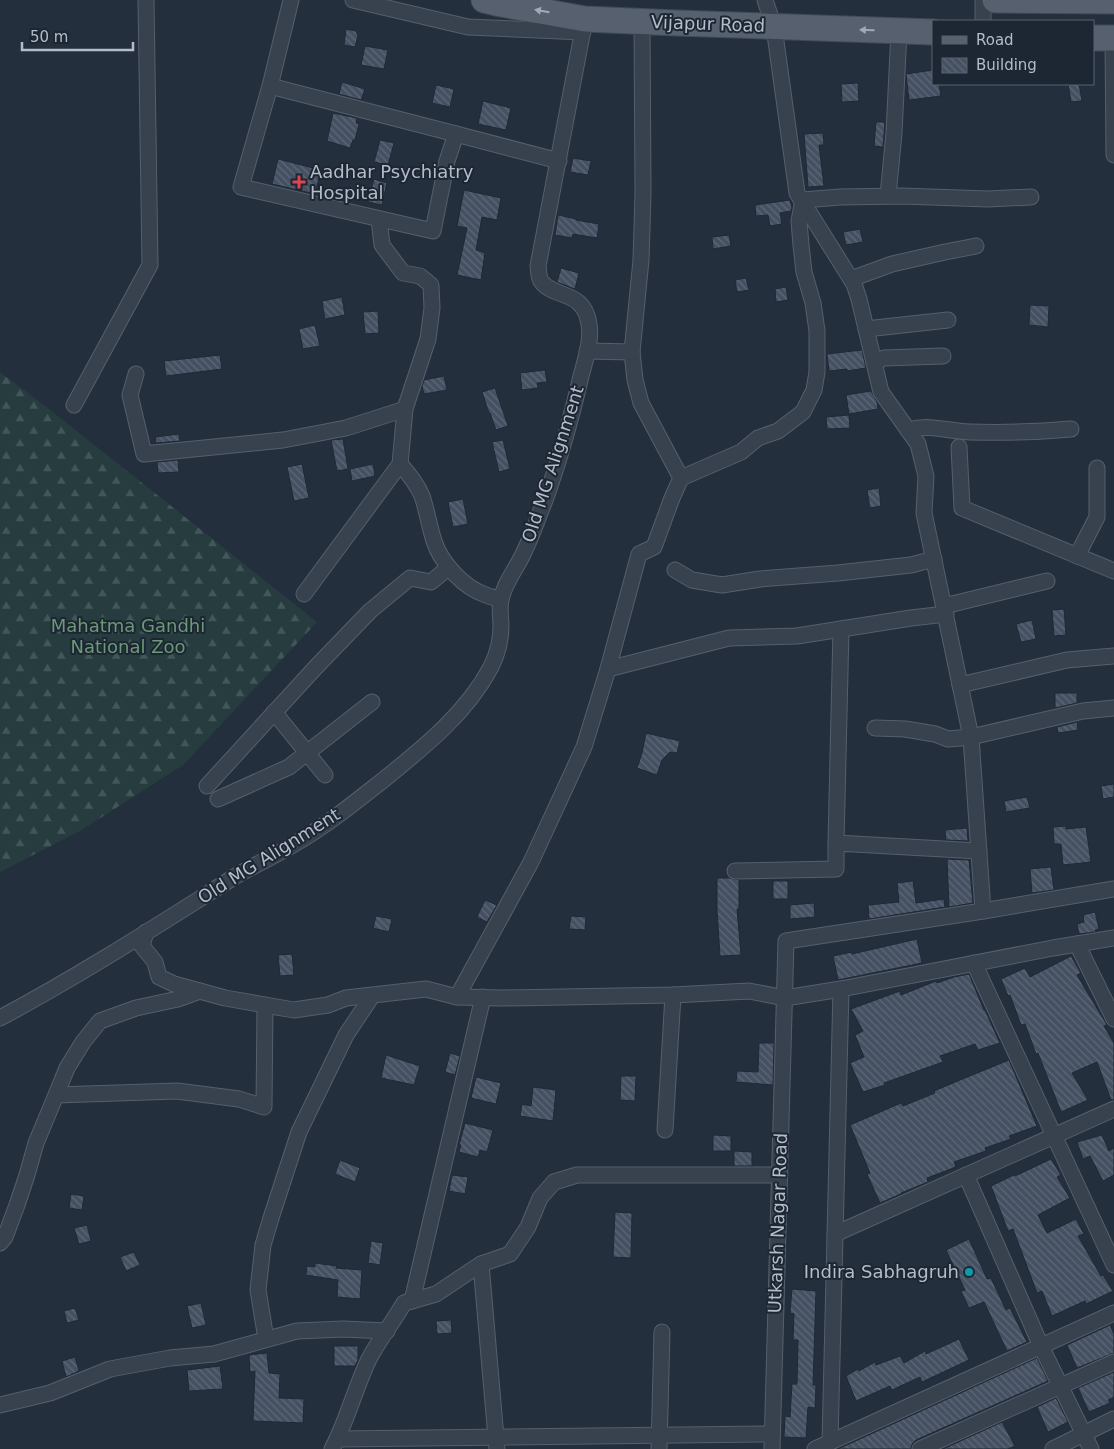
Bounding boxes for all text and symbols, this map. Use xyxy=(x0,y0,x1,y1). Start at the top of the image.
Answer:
one-way arrow xyxy=(533,7,549,15)
street label: Vijapur Road xyxy=(651,11,765,36)
scale bar xyxy=(22,20,134,52)
legend xyxy=(932,20,1094,85)
one-way arrow xyxy=(858,26,874,34)
text: 50 m xyxy=(30,28,68,46)
text: Road xyxy=(976,31,1014,49)
text: Building xyxy=(976,56,1037,74)
place label: Aadhar Psychiatry Hospital xyxy=(310,161,474,203)
marker: Aadhar Psychiatry Hospital xyxy=(292,175,306,189)
street label: Old MG Alignment xyxy=(517,383,588,545)
park label: Mahatma Gandhi National Zoo xyxy=(51,615,205,657)
street label: Old MG Alignment xyxy=(194,803,344,908)
street label: Utkarsh Nagar Road xyxy=(764,1132,791,1314)
place label: Indira Sabhagruh xyxy=(804,1261,959,1282)
marker: Indira Sabhagruh xyxy=(963,1266,975,1278)

